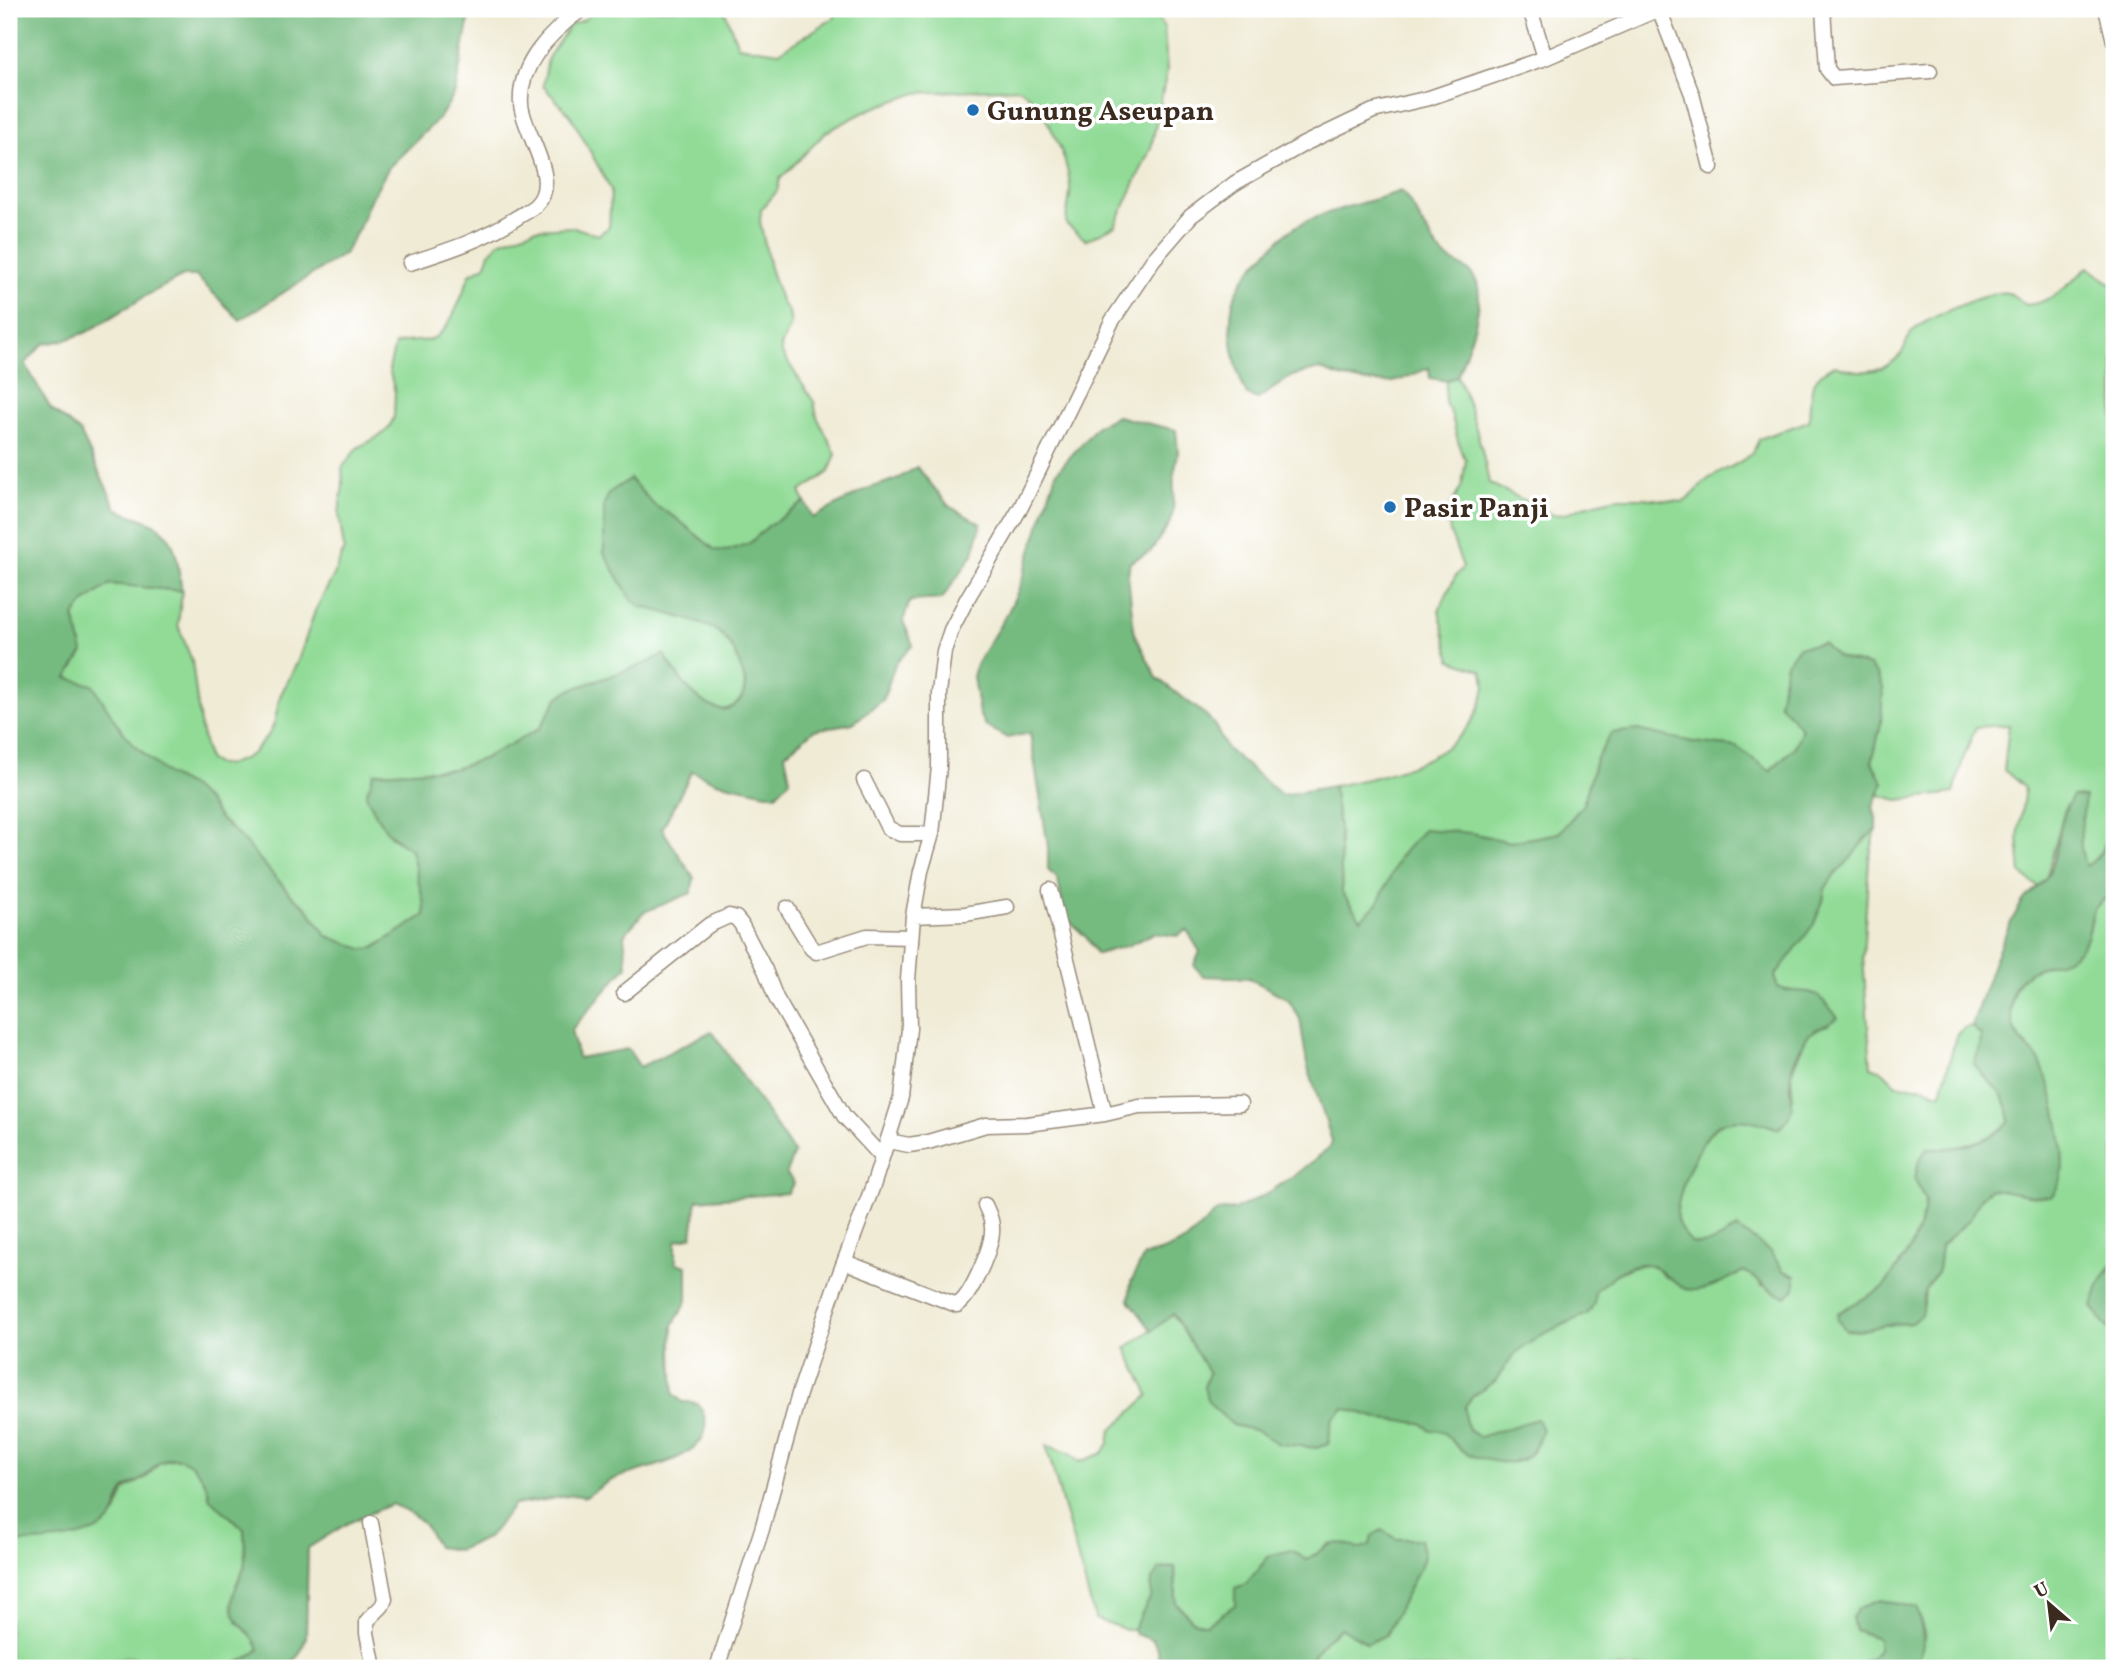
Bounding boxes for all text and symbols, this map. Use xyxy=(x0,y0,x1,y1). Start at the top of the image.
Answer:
place label: Gunung Aseupan xyxy=(987,93,1214,132)
marker: Gunung Aseupan xyxy=(965,102,981,118)
place label: Pasir Panji xyxy=(1404,490,1549,529)
marker: Pasir Panji xyxy=(1382,499,1398,515)
north arrow xyxy=(2014,1568,2084,1638)
text: U xyxy=(2030,1576,2054,1605)

